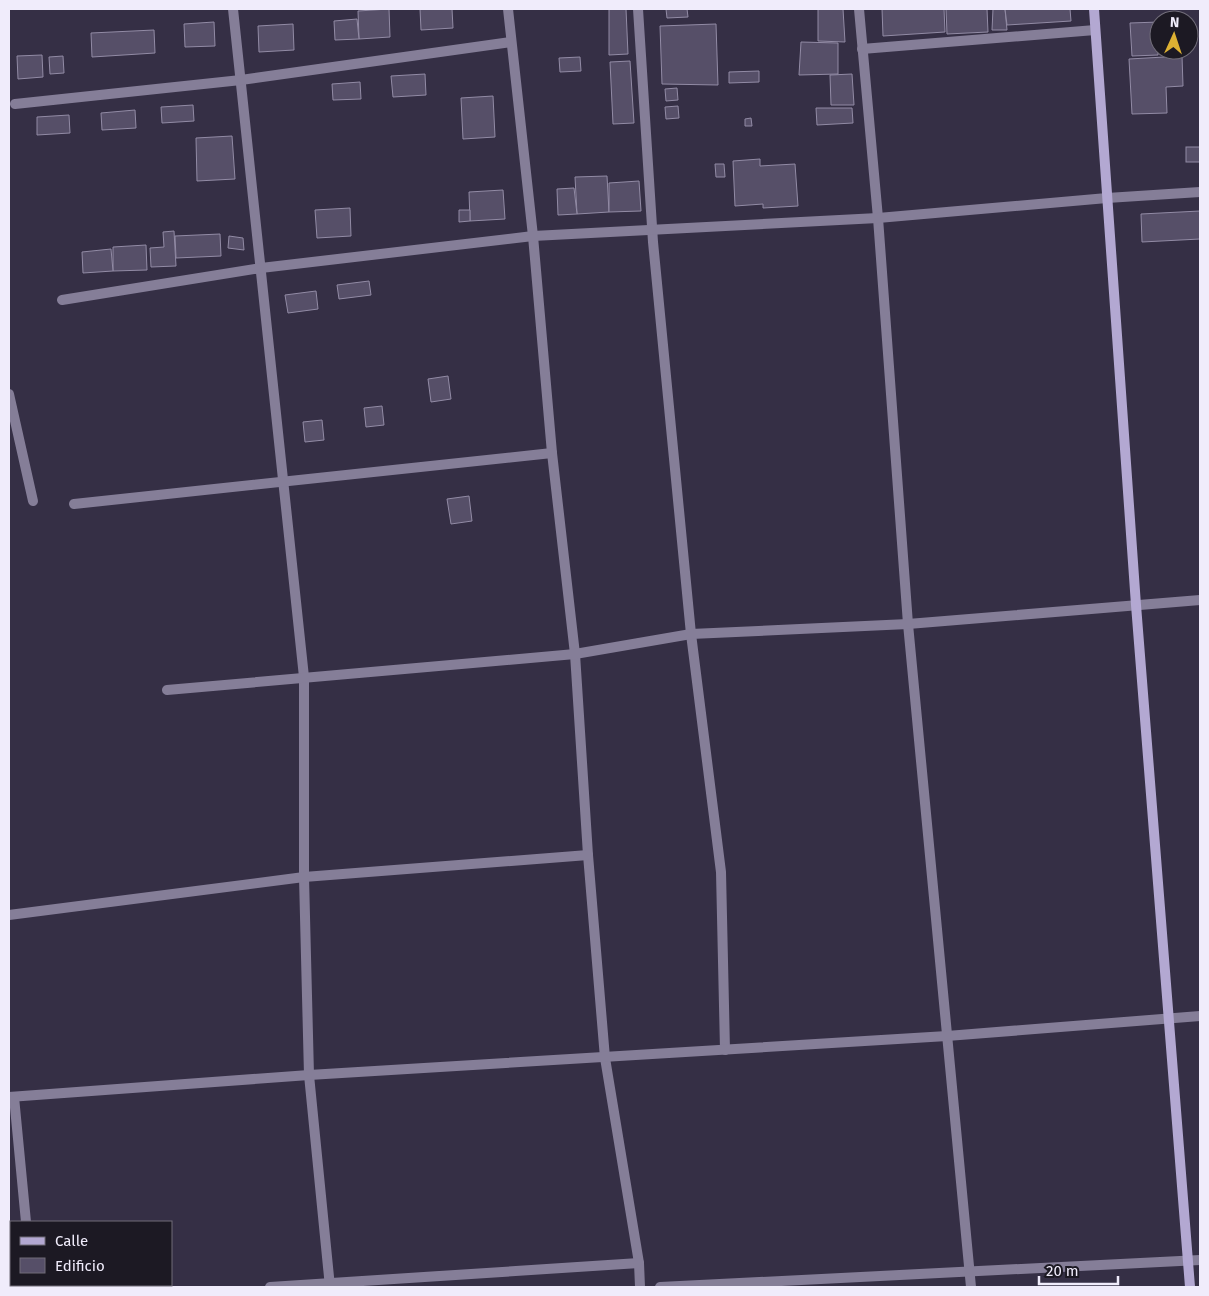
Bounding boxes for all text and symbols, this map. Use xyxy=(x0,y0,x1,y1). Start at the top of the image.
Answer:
north arrow xyxy=(1149,10,1199,60)
text: N xyxy=(1170,14,1180,31)
legend xyxy=(10,1221,172,1286)
text: Calle xyxy=(55,1232,88,1250)
scale bar xyxy=(1039,1254,1118,1286)
text: Edificio xyxy=(55,1257,105,1275)
text: 20 m xyxy=(1046,1262,1079,1280)

